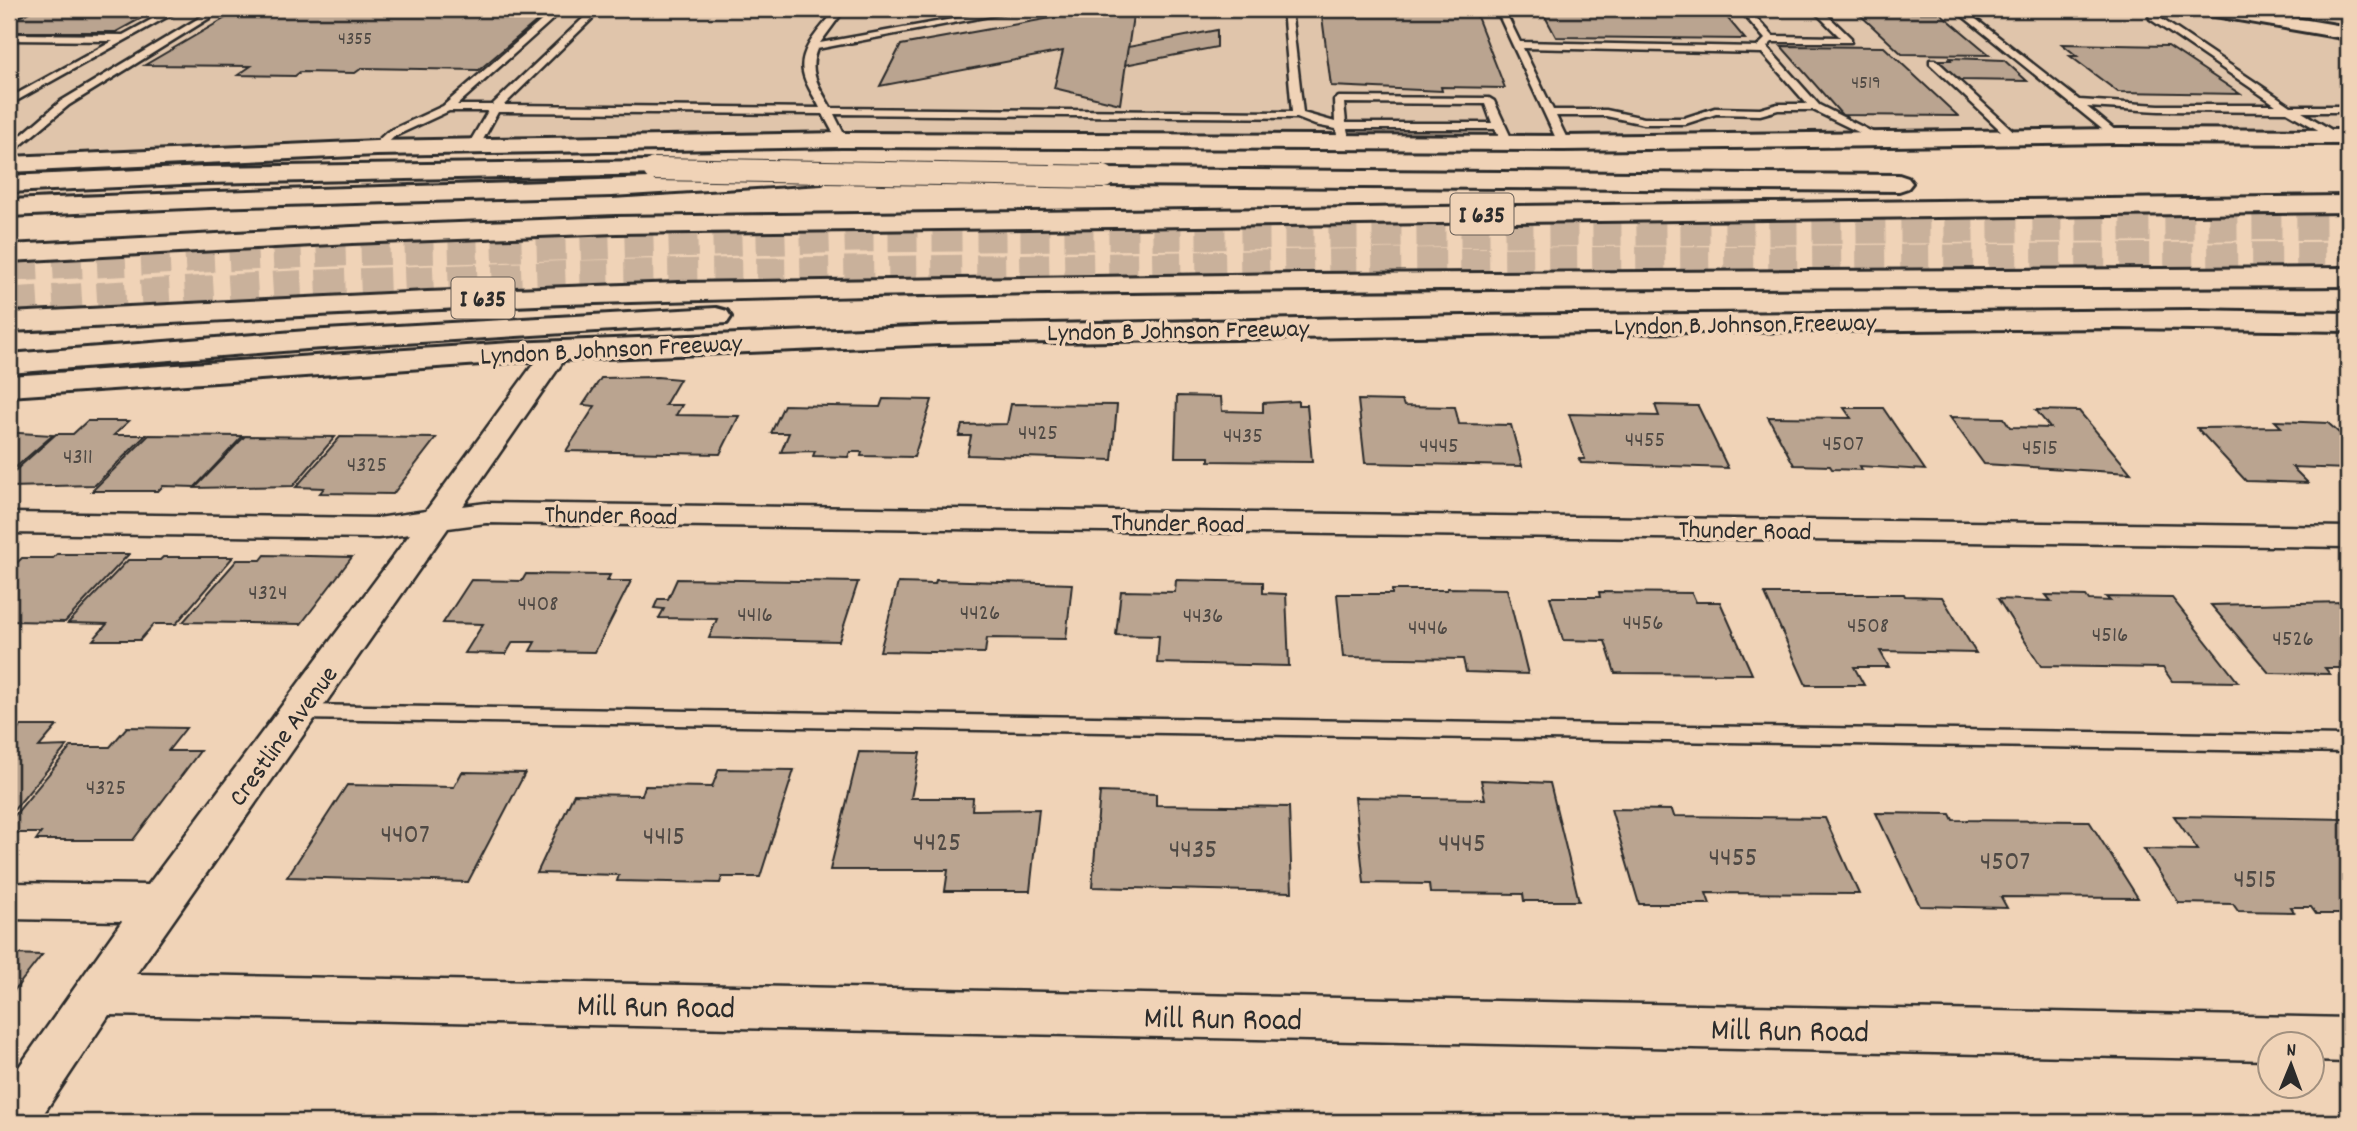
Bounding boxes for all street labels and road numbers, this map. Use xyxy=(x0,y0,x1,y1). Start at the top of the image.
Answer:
road number: I 635 xyxy=(1450,194,1514,234)
road number: I 635 xyxy=(452,278,514,318)
street label: Lyndon B Johnson Freeway xyxy=(1614,306,1877,347)
street label: Lyndon B Johnson Freeway xyxy=(1047,312,1310,353)
street label: Lyndon B Johnson Freeway xyxy=(479,326,744,377)
street label: Thunder Road xyxy=(544,498,678,537)
street label: Thunder Road xyxy=(1111,506,1245,545)
street label: Thunder Road xyxy=(1678,513,1812,552)
street label: Crestline Avenue xyxy=(221,659,349,815)
street label: Mill Run Road xyxy=(576,986,736,1034)
street label: Mill Run Road xyxy=(1143,998,1303,1046)
street label: Mill Run Road xyxy=(1710,1010,1870,1058)

